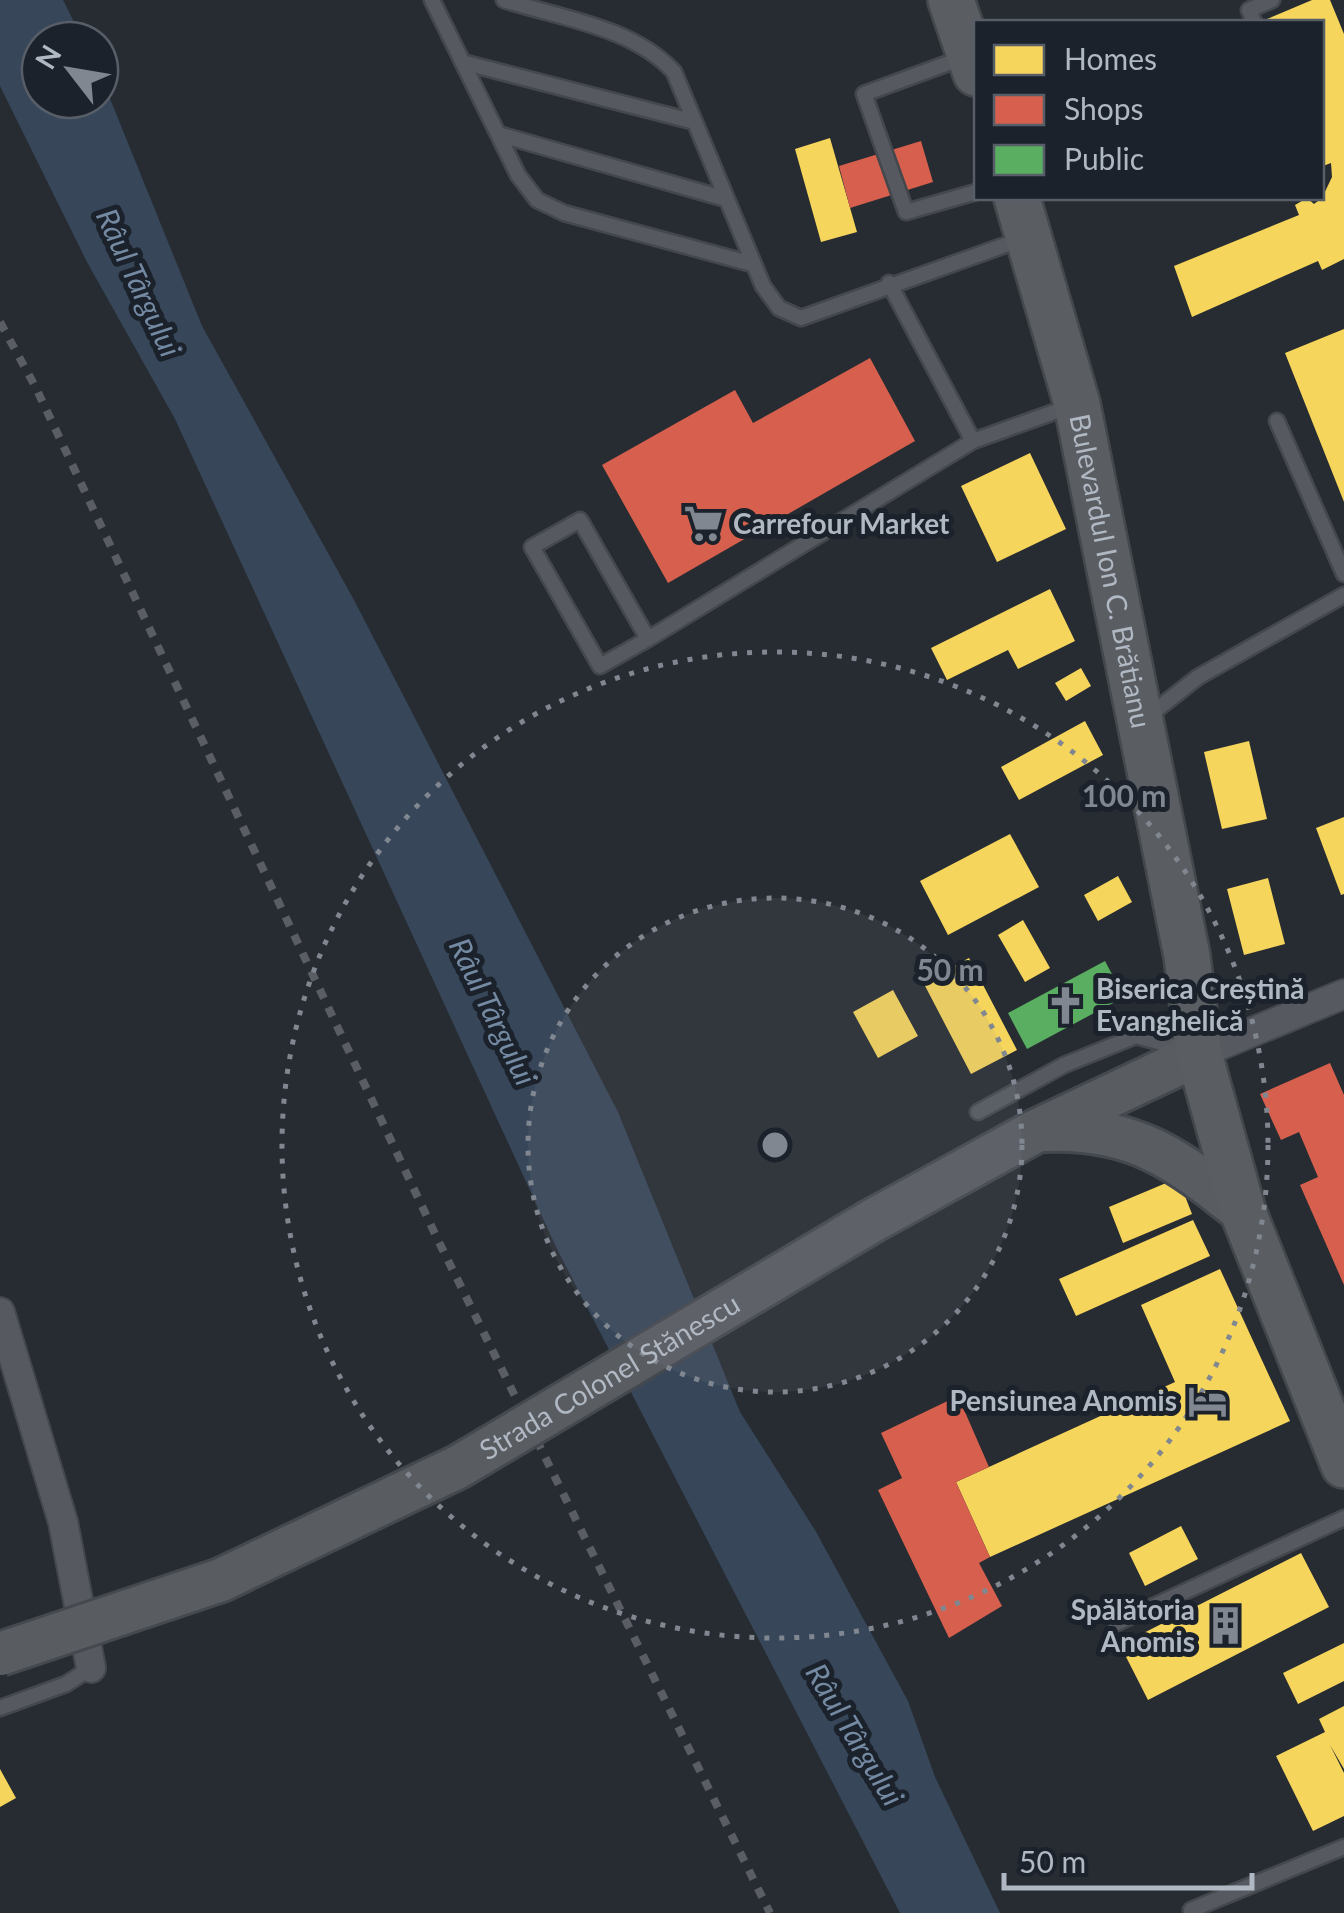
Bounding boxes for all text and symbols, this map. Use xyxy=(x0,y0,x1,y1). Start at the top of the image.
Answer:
north arrow xyxy=(20,20,120,120)
legend xyxy=(974,20,1324,200)
text: N xyxy=(28,39,68,75)
text: Homes xyxy=(1064,40,1157,76)
text: Shops xyxy=(1064,90,1144,126)
text: Public xyxy=(1064,140,1144,176)
water label: Râul Târgului xyxy=(90,202,190,362)
street label: Bulevardul Ion C. Brătianu xyxy=(1063,411,1159,731)
supermarket icon: Carrefour Market xyxy=(682,503,724,545)
place label: Carrefour Market xyxy=(733,506,950,540)
text: 100 m xyxy=(1082,777,1166,813)
water label: Râul Târgului xyxy=(443,932,545,1091)
text: 50 m xyxy=(916,951,984,987)
place label: Biserica Creștină Evanghelică xyxy=(1096,971,1304,1037)
church icon: Biserica Creștină Evanghelică xyxy=(1045,984,1087,1026)
centre of rings xyxy=(757,1127,793,1163)
street label: Strada Colonel Stănescu xyxy=(473,1286,745,1466)
hotel icon: Pensiunea Anomis xyxy=(1186,1380,1228,1422)
place label: Pensiunea Anomis xyxy=(949,1383,1177,1417)
place label: Spălătoria Anomis xyxy=(1071,1592,1195,1658)
building icon: Spălătoria Anomis xyxy=(1204,1605,1246,1647)
water label: Râul Târgului xyxy=(799,1656,912,1812)
scale bar xyxy=(1004,1828,1252,1890)
text: 50 m xyxy=(1019,1843,1086,1879)

